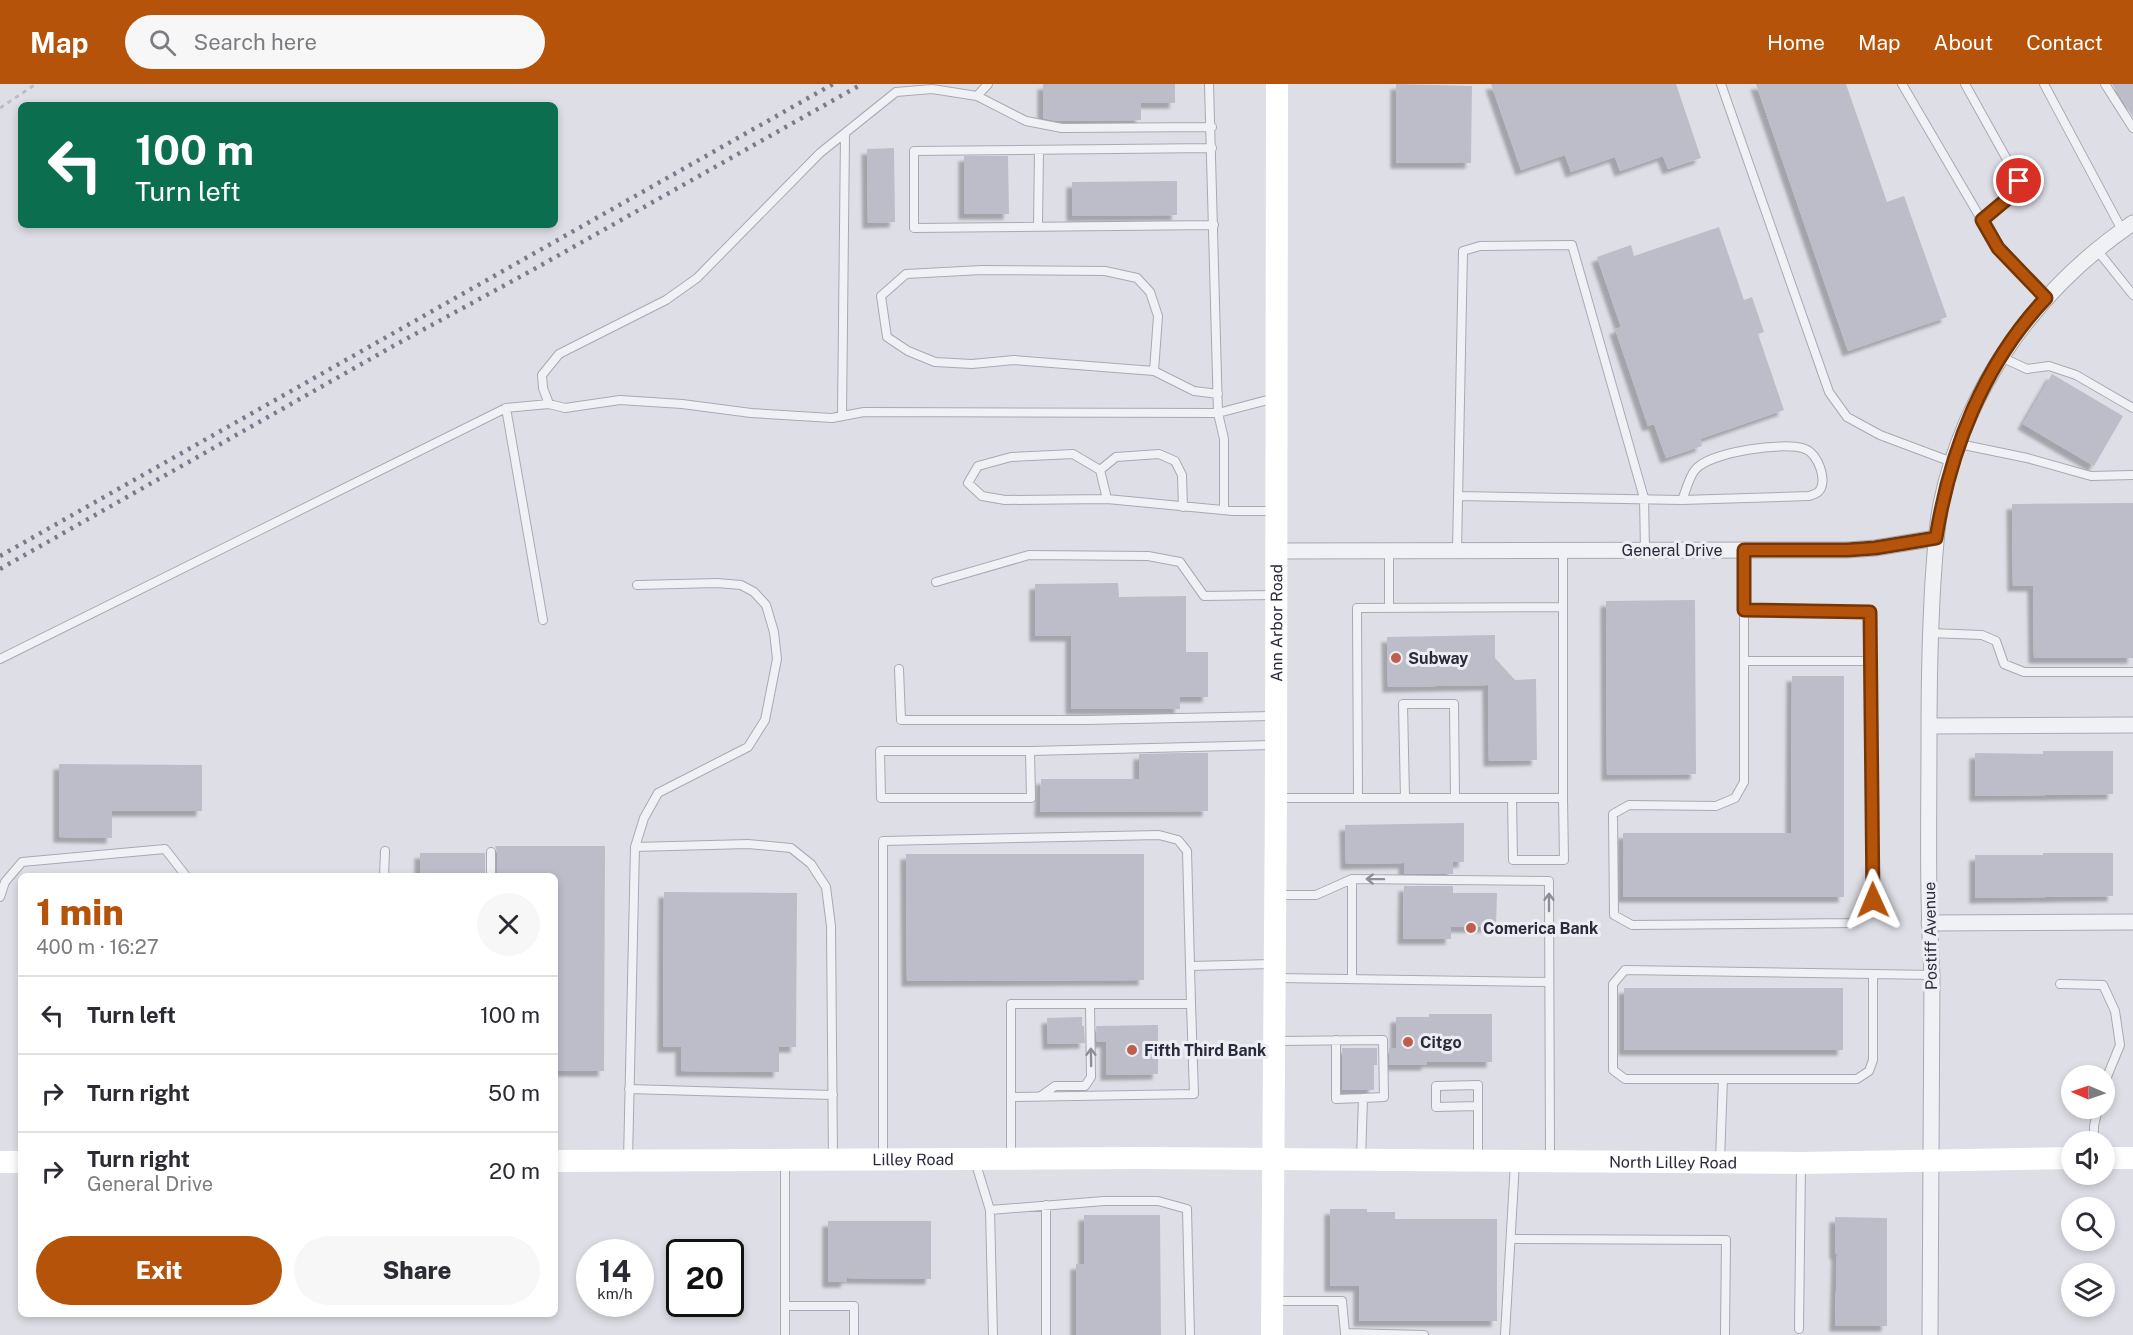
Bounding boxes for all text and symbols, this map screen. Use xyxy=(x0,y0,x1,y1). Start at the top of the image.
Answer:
search box xyxy=(125,15,545,69)
text: Map xyxy=(30,26,89,59)
icon: search xyxy=(146,26,179,59)
text: Search here xyxy=(194,29,317,55)
text: Home xyxy=(1767,30,1825,55)
text: Map xyxy=(1858,30,1901,55)
text: About xyxy=(1934,30,1993,55)
text: Contact xyxy=(2026,30,2103,55)
text: 100 m xyxy=(135,125,254,174)
icon: left xyxy=(36,126,114,204)
pin xyxy=(1993,155,2044,206)
icon: arrive xyxy=(2002,164,2035,197)
text: Turn left xyxy=(135,175,241,207)
street label: General Drive xyxy=(1622,541,1722,560)
street label: Ann Arbor Road xyxy=(1267,564,1286,682)
place label: Subway xyxy=(1408,649,1468,668)
marker: Subway xyxy=(1389,651,1403,665)
position arrow xyxy=(1841,868,1905,932)
one-way arrow xyxy=(1366,873,1386,885)
street label: Postiff Avenue xyxy=(1920,882,1941,990)
text: 1 min xyxy=(36,891,124,933)
button: close xyxy=(477,893,540,956)
one-way arrow xyxy=(1543,893,1555,913)
place label: Comerica Bank xyxy=(1483,919,1598,938)
marker: Comerica Bank xyxy=(1464,921,1478,935)
text: 400 m · 16:27 xyxy=(36,935,159,959)
icon: left xyxy=(36,999,69,1032)
text: Turn left xyxy=(87,1002,176,1028)
text: 100 m xyxy=(480,1002,540,1028)
place label: Citgo xyxy=(1420,1033,1462,1052)
marker: Citgo xyxy=(1401,1035,1415,1049)
place label: Fifth Third Bank xyxy=(1144,1041,1266,1060)
marker: Fifth Third Bank xyxy=(1125,1043,1139,1057)
one-way arrow xyxy=(1085,1047,1096,1067)
north arrow xyxy=(2061,1065,2115,1119)
map controls xyxy=(2061,1065,2115,1317)
icon: right xyxy=(36,1077,69,1110)
text: Turn right xyxy=(87,1080,190,1106)
text: 50 m xyxy=(488,1080,540,1106)
button: sound xyxy=(2061,1131,2115,1185)
text: Turn right xyxy=(87,1146,190,1172)
street label: Lilley Road xyxy=(872,1150,954,1169)
street label: North Lilley Road xyxy=(1609,1153,1737,1173)
icon: right xyxy=(36,1155,69,1188)
text: 20 m xyxy=(489,1158,540,1184)
text: General Drive xyxy=(87,1172,213,1196)
button: search xyxy=(2061,1197,2115,1251)
button: Exit xyxy=(36,1236,282,1305)
button: Share xyxy=(294,1236,540,1305)
speed limit sign: 20 xyxy=(666,1239,744,1317)
text: 14 xyxy=(599,1253,631,1289)
button: layers xyxy=(2061,1263,2115,1317)
text: km/h xyxy=(597,1285,633,1302)

